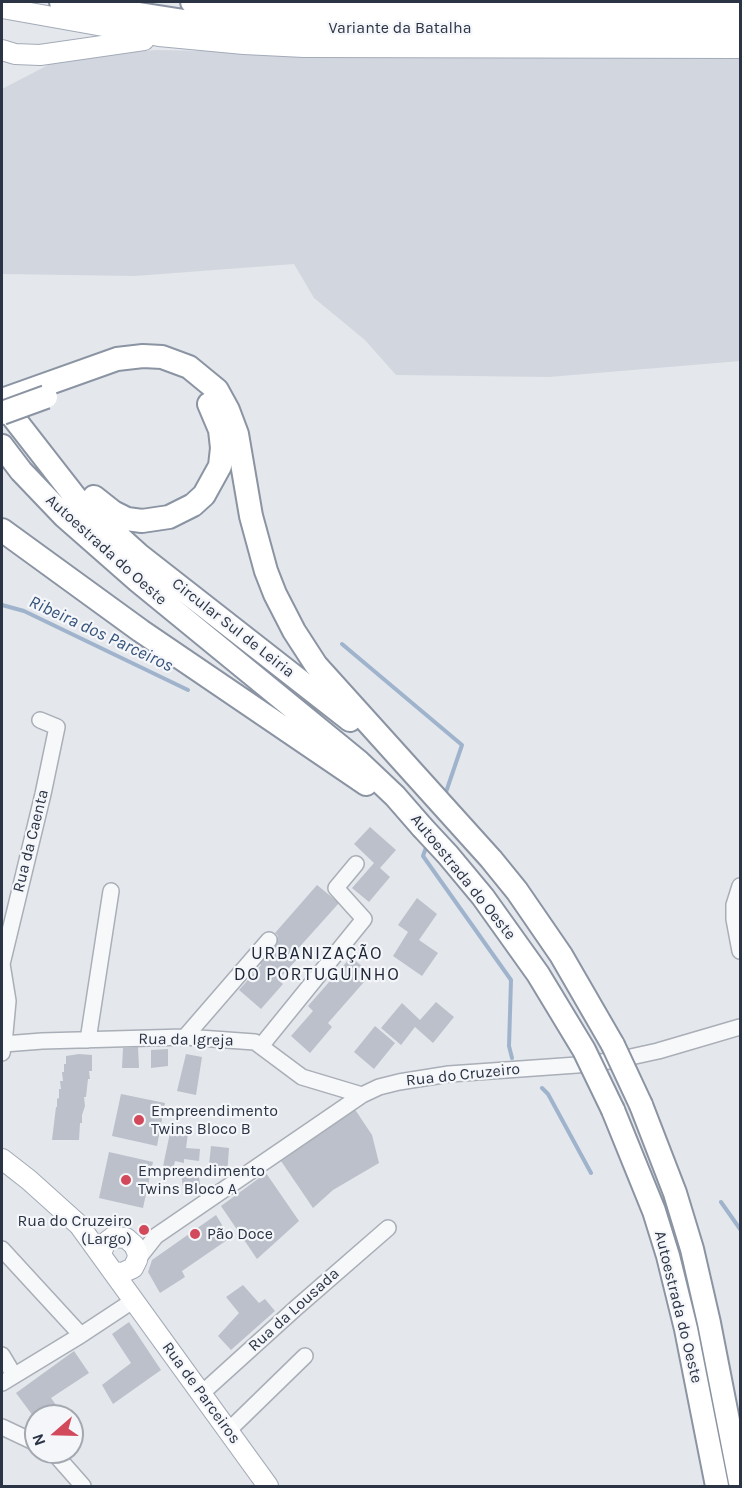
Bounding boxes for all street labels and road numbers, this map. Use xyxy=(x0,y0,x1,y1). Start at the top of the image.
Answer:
street label: Variante da Batalha xyxy=(329,18,471,38)
street label: Autoestrada do Oeste xyxy=(42,491,170,609)
street label: Circular Sul de Leiria xyxy=(168,574,298,682)
street label: Rua da Caenta xyxy=(9,787,53,895)
street label: Autoestrada do Oeste xyxy=(406,810,520,944)
street label: Rua da Igreja xyxy=(138,1030,234,1050)
street label: Rua do Cruzeiro xyxy=(405,1059,521,1091)
street label: Autoestrada do Oeste xyxy=(650,1229,706,1385)
street label: Rua da Lousada xyxy=(245,1264,343,1356)
street label: Rua de Parceiros xyxy=(158,1338,244,1448)

